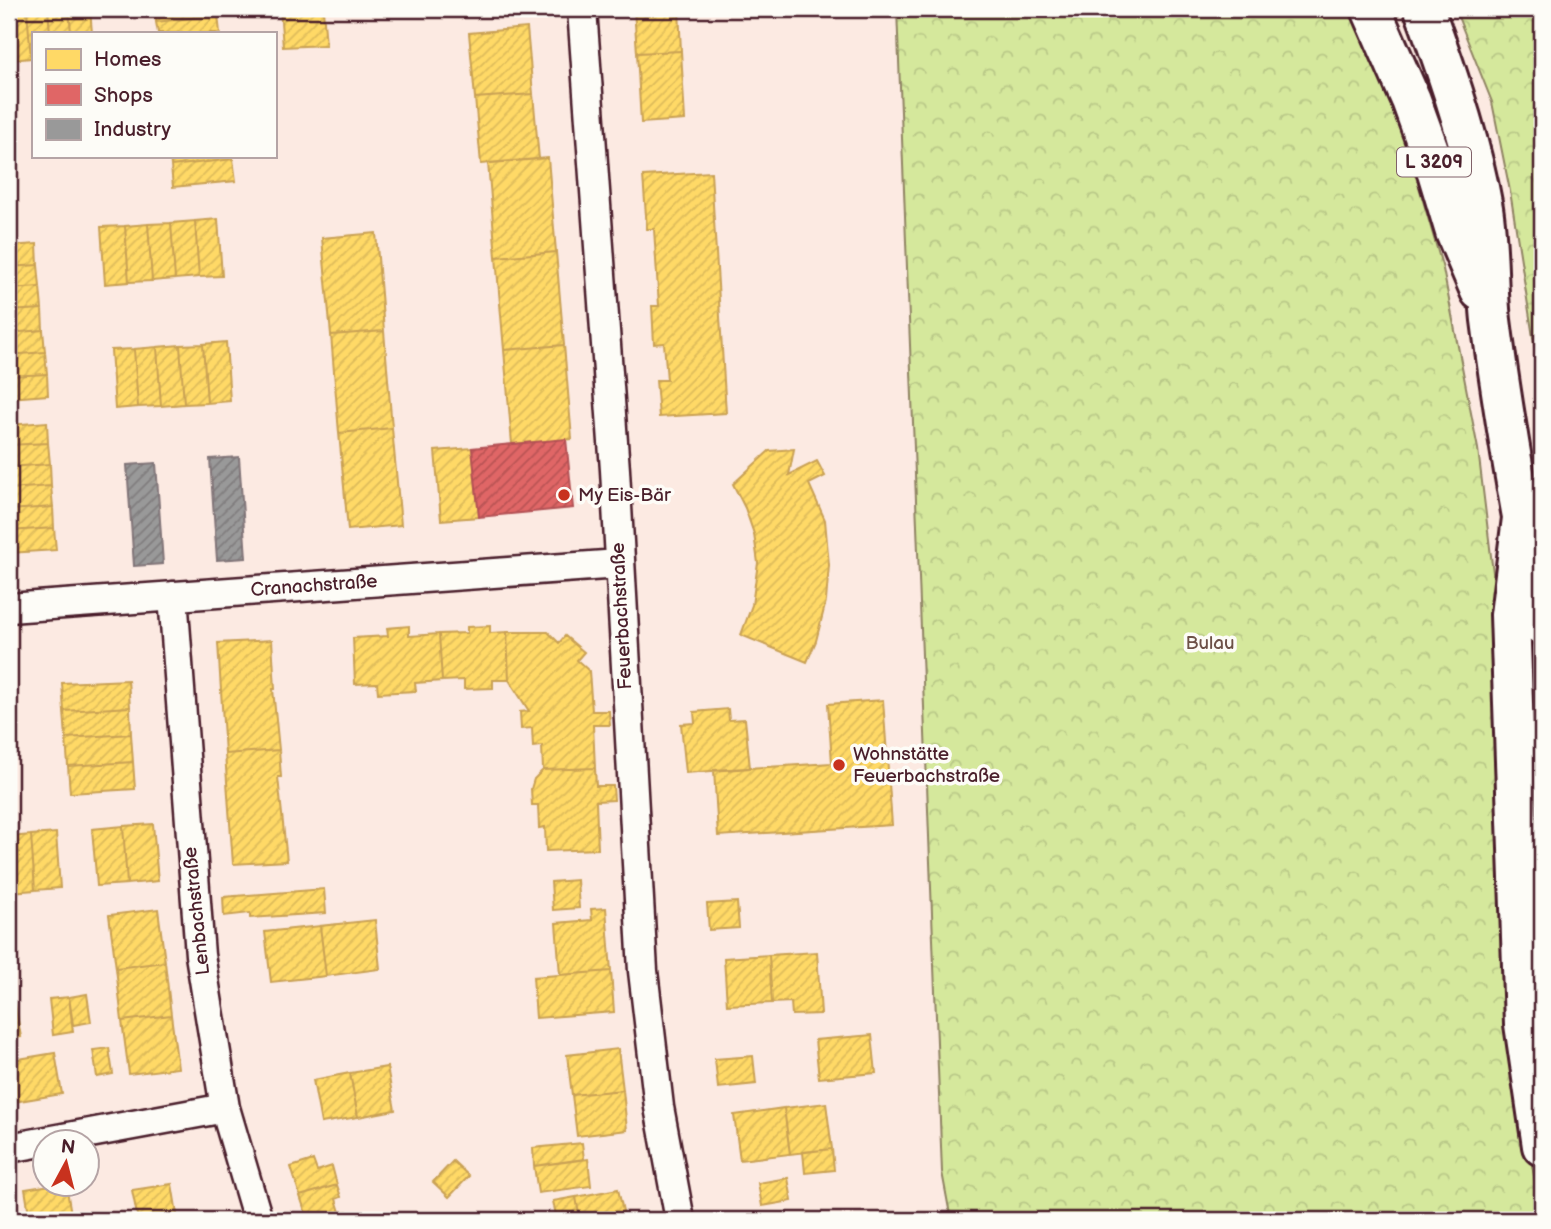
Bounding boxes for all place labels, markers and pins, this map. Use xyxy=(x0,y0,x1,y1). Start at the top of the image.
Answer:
place label: My Eis-Bär xyxy=(578,484,672,507)
marker: My Eis-Bär xyxy=(556,487,572,503)
place label: Wohnstätte Feuerbachstraße xyxy=(853,743,1000,788)
marker: Wohnstätte Feuerbachstraße xyxy=(831,757,847,773)

